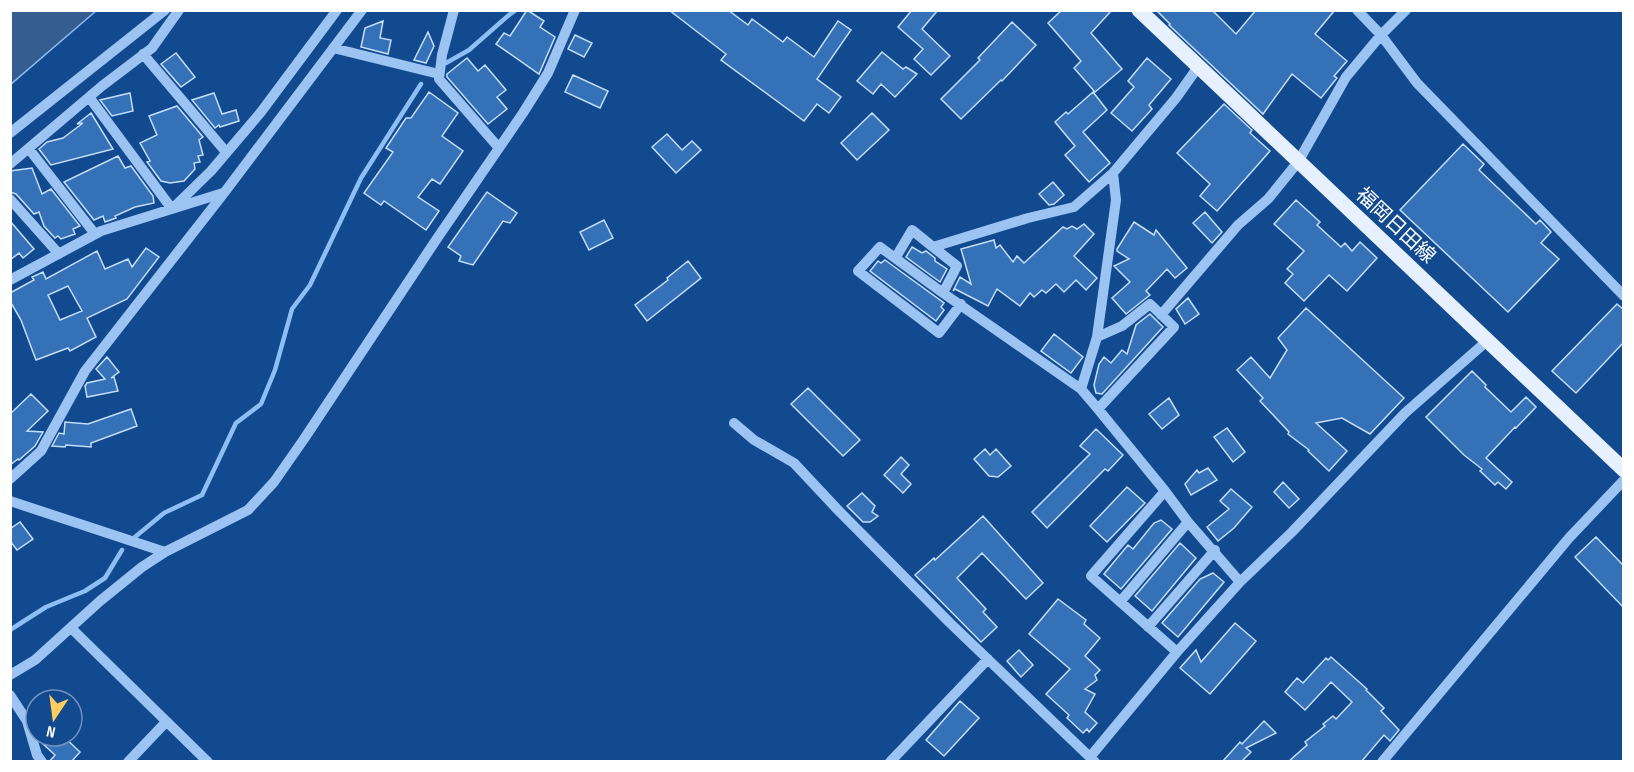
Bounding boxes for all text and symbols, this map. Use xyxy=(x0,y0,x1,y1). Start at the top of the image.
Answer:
street label: 福岡日田線 xyxy=(1351,183,1440,269)
north arrow xyxy=(24,688,84,748)
text: N xyxy=(45,721,57,741)

